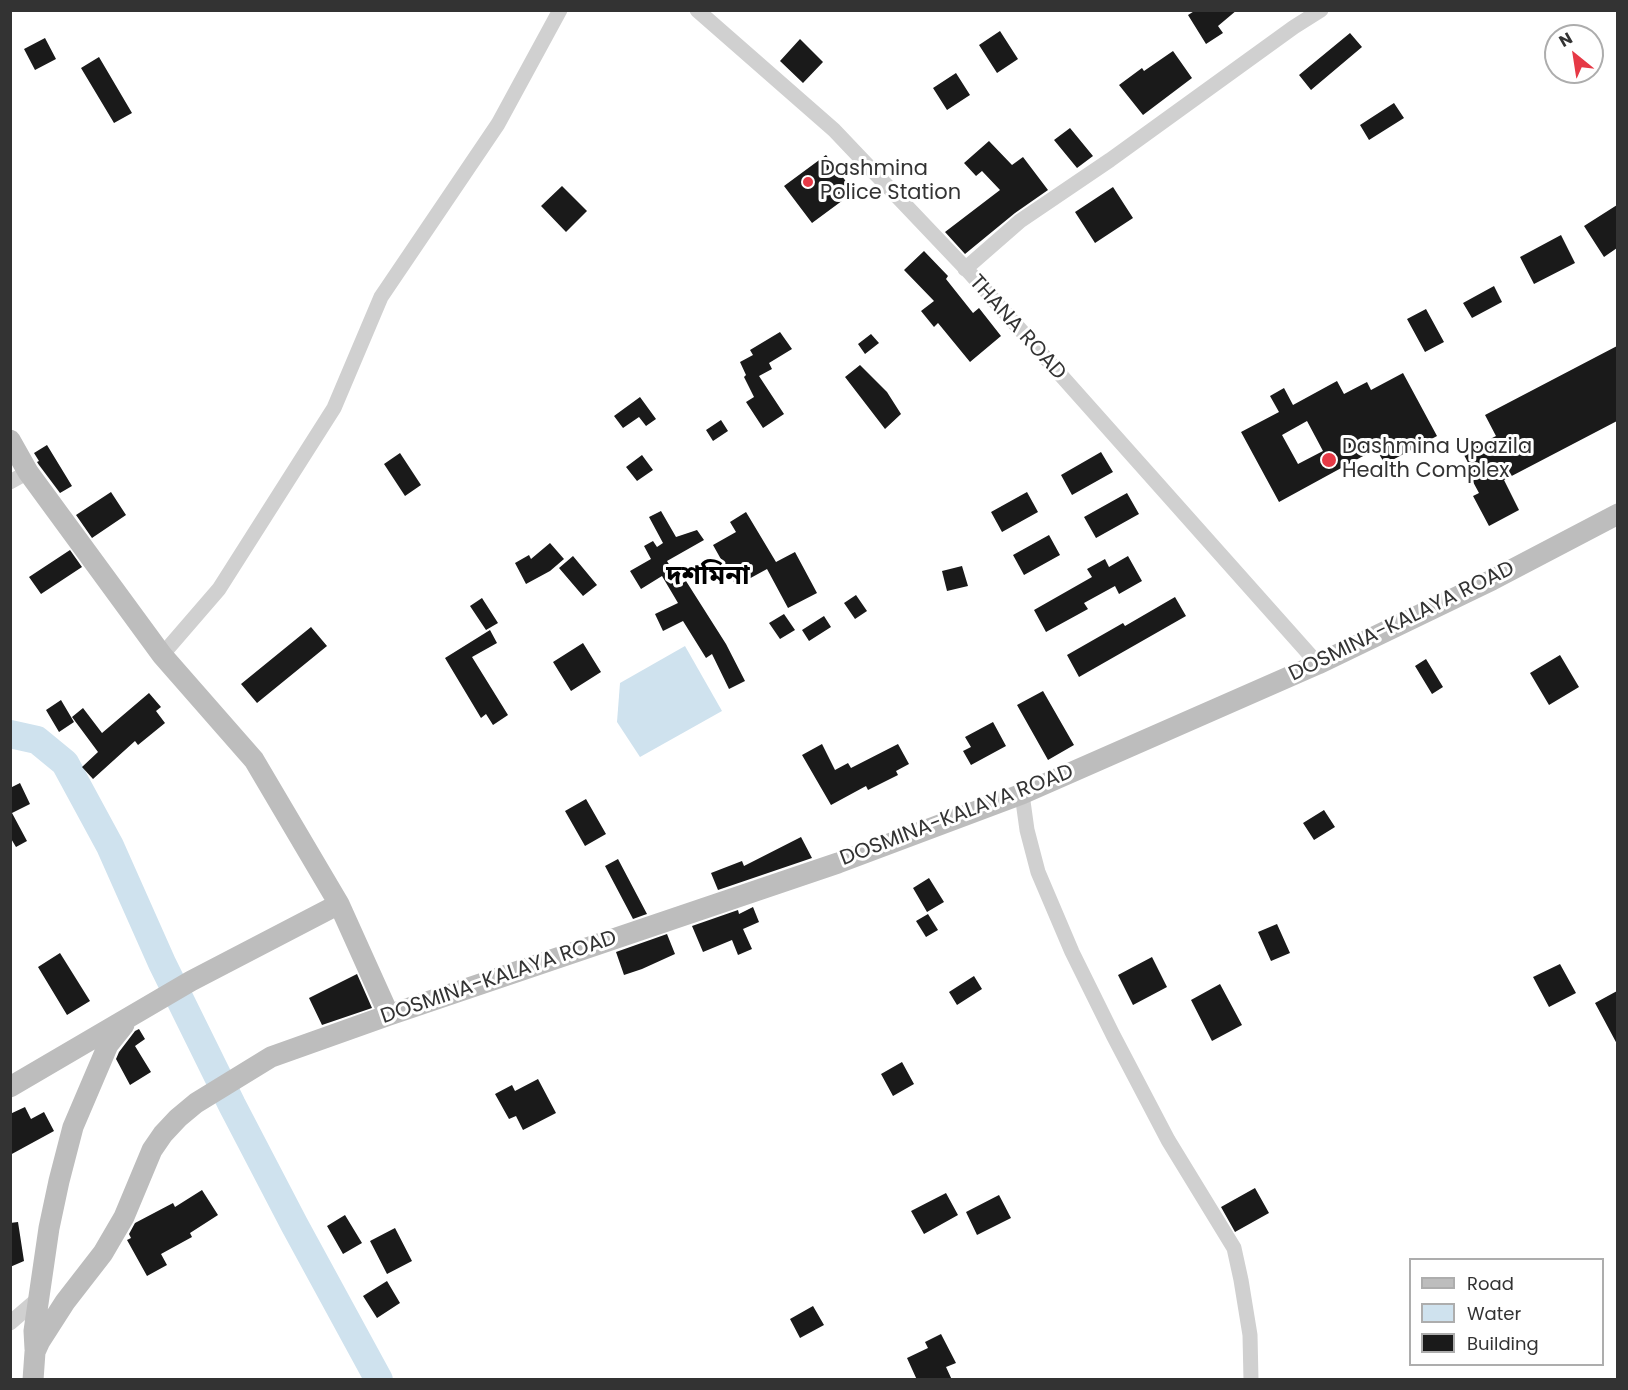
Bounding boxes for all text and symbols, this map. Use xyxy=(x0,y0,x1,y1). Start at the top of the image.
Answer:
north arrow xyxy=(1544,24,1604,84)
text: N xyxy=(1555,27,1577,53)
place label: Dashmina Police Station xyxy=(820,157,961,207)
marker: Dashmina Police Station xyxy=(801,175,815,189)
street label: THANA ROAD xyxy=(963,270,1071,386)
place label: Dashmina Upazila Health Complex xyxy=(1342,435,1532,485)
marker: Dashmina Upazila Health Complex xyxy=(1320,451,1338,469)
street label: DOSMINA-KALAYA ROAD xyxy=(1285,556,1519,688)
district label: দশমিনা xyxy=(666,561,750,593)
street label: DOSMINA-KALAYA ROAD xyxy=(837,760,1077,872)
street label: DOSMINA-KALAYA ROAD xyxy=(378,926,620,1030)
legend xyxy=(1409,1258,1604,1366)
text: Road xyxy=(1467,1271,1514,1296)
text: Water xyxy=(1467,1301,1521,1326)
text: Building xyxy=(1467,1331,1539,1356)

